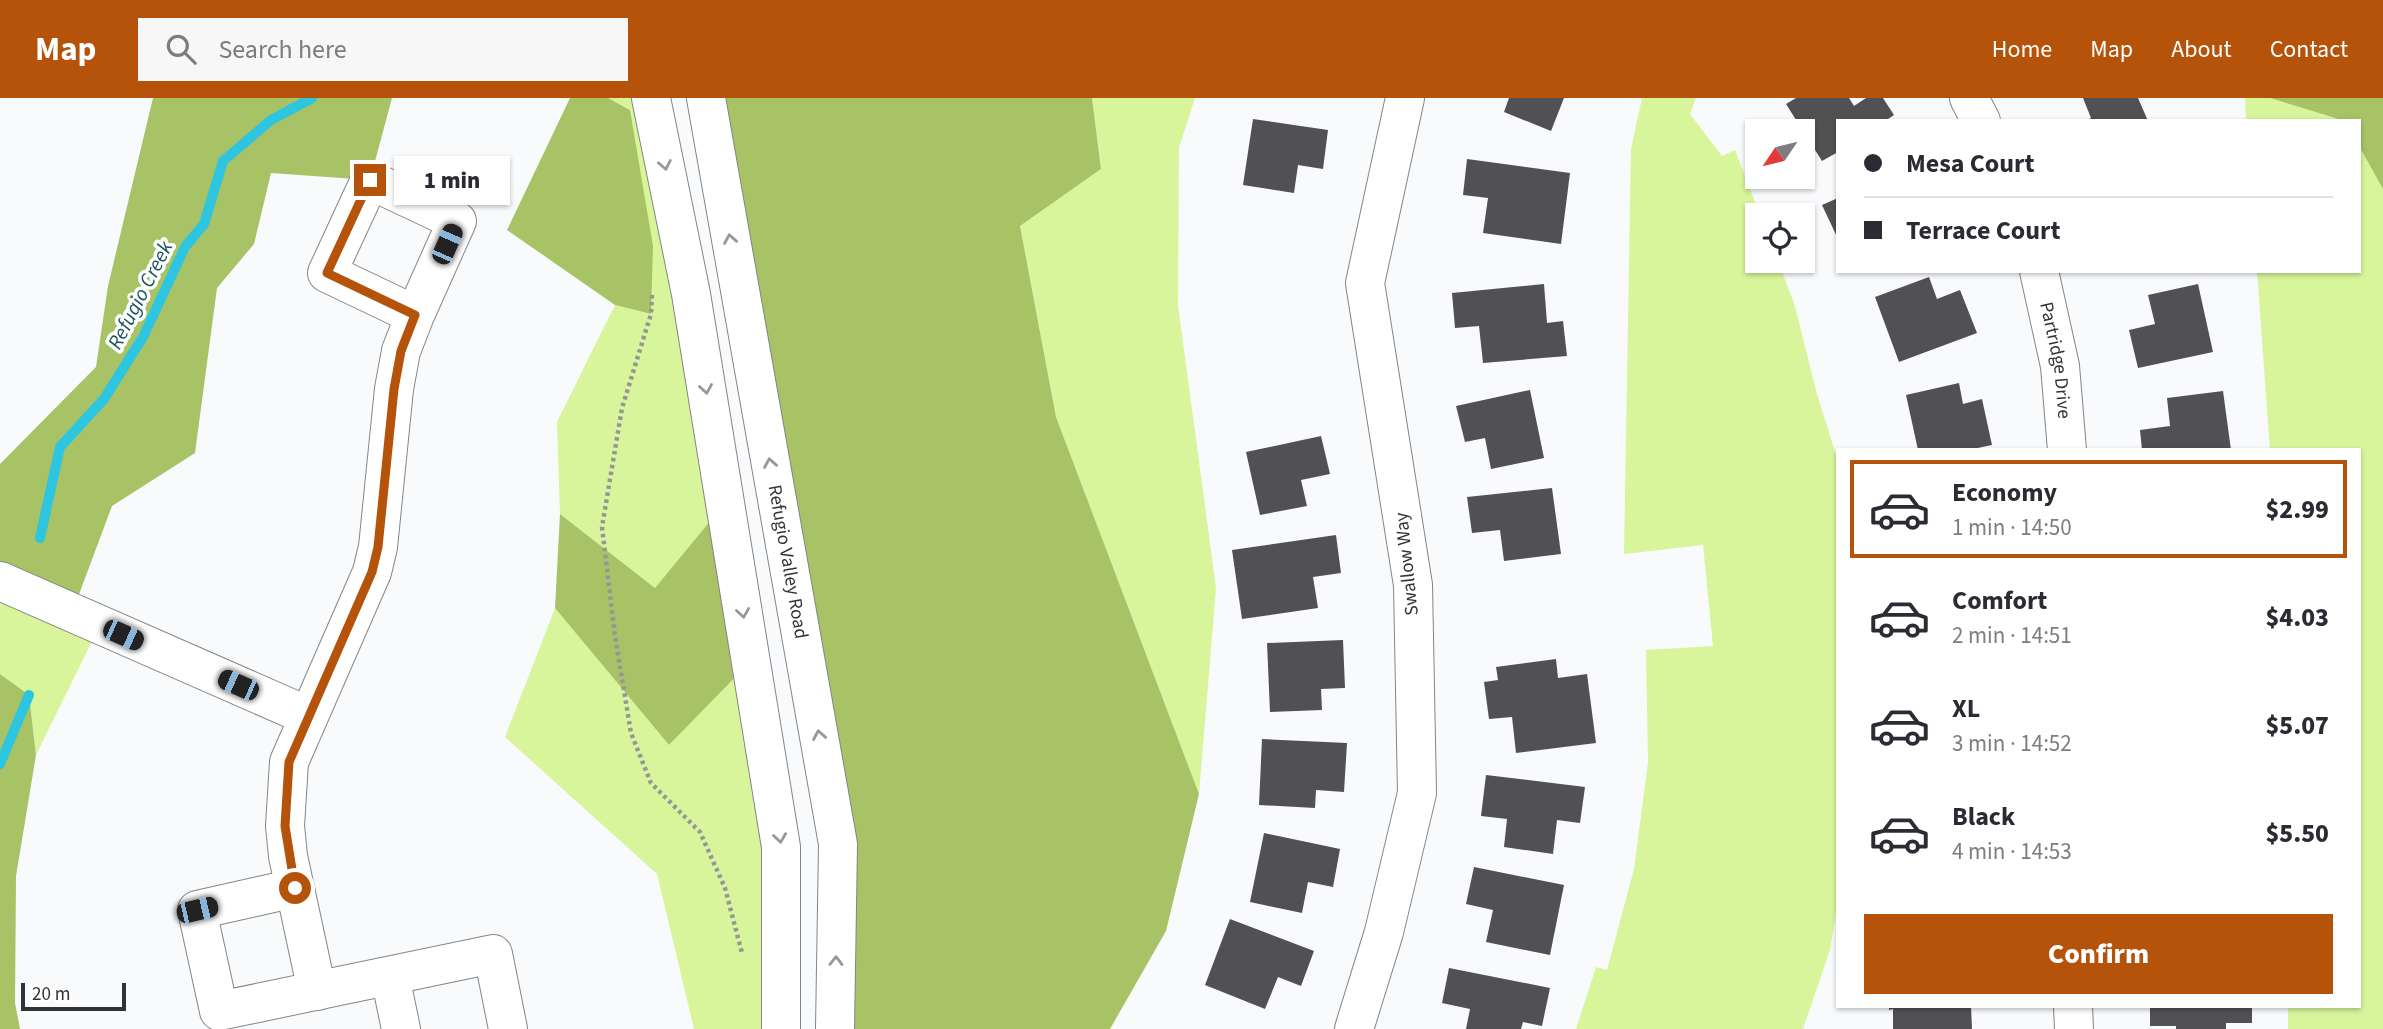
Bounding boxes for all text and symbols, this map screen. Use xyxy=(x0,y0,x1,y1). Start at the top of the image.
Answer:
search box xyxy=(138,18,628,81)
text: Map xyxy=(35,26,96,73)
icon: search xyxy=(162,30,200,68)
text: Search here xyxy=(218,31,347,68)
text: Home xyxy=(1992,32,2052,67)
text: Map xyxy=(2090,32,2133,67)
text: About xyxy=(2171,32,2232,67)
text: Contact xyxy=(2270,32,2348,67)
north arrow xyxy=(1745,119,1815,189)
map controls xyxy=(1745,119,1815,273)
text: Mesa Court xyxy=(1906,145,2034,182)
callout: 1 min xyxy=(394,155,510,204)
one-way arrow xyxy=(657,159,672,171)
route end xyxy=(354,164,386,196)
text: 1 min xyxy=(424,164,480,197)
button: locate xyxy=(1745,203,1815,273)
text: Terrace Court xyxy=(1906,212,2060,249)
car xyxy=(429,221,466,267)
one-way arrow xyxy=(724,233,739,245)
water label: Refugio Creek xyxy=(100,235,181,354)
street label: Partridge Drive xyxy=(2033,299,2078,420)
one-way arrow xyxy=(698,383,713,394)
one-way arrow xyxy=(763,457,778,469)
text: Economy xyxy=(1952,474,2057,511)
icon: car xyxy=(1868,478,1931,541)
street label: Refugio Valley Road xyxy=(761,483,815,641)
text: $2.99 xyxy=(2265,491,2329,528)
street label: Swallow Way xyxy=(1388,511,1426,617)
text: 1 min · 14:50 xyxy=(1952,511,2072,544)
text: Comfort xyxy=(1952,582,2047,619)
icon: car xyxy=(1868,586,1931,649)
text: $4.03 xyxy=(2265,599,2329,636)
one-way arrow xyxy=(735,607,750,619)
car xyxy=(100,617,147,653)
text: 2 min · 14:51 xyxy=(1952,619,2072,652)
car xyxy=(215,667,262,703)
text: XL xyxy=(1952,690,1980,727)
icon: car xyxy=(1868,694,1931,757)
text: $5.07 xyxy=(2265,707,2329,744)
text: 3 min · 14:52 xyxy=(1952,727,2072,760)
one-way arrow xyxy=(812,729,827,741)
text: Black xyxy=(1952,798,2015,835)
icon: car xyxy=(1868,802,1931,865)
text: $5.50 xyxy=(2265,815,2329,852)
one-way arrow xyxy=(772,832,787,844)
text: 4 min · 14:53 xyxy=(1952,835,2072,868)
route start xyxy=(279,872,311,904)
car xyxy=(175,895,220,925)
button: Confirm xyxy=(1864,914,2333,994)
one-way arrow xyxy=(828,955,844,966)
scale bar xyxy=(21,980,126,1012)
text: 20 m xyxy=(32,981,70,1008)

